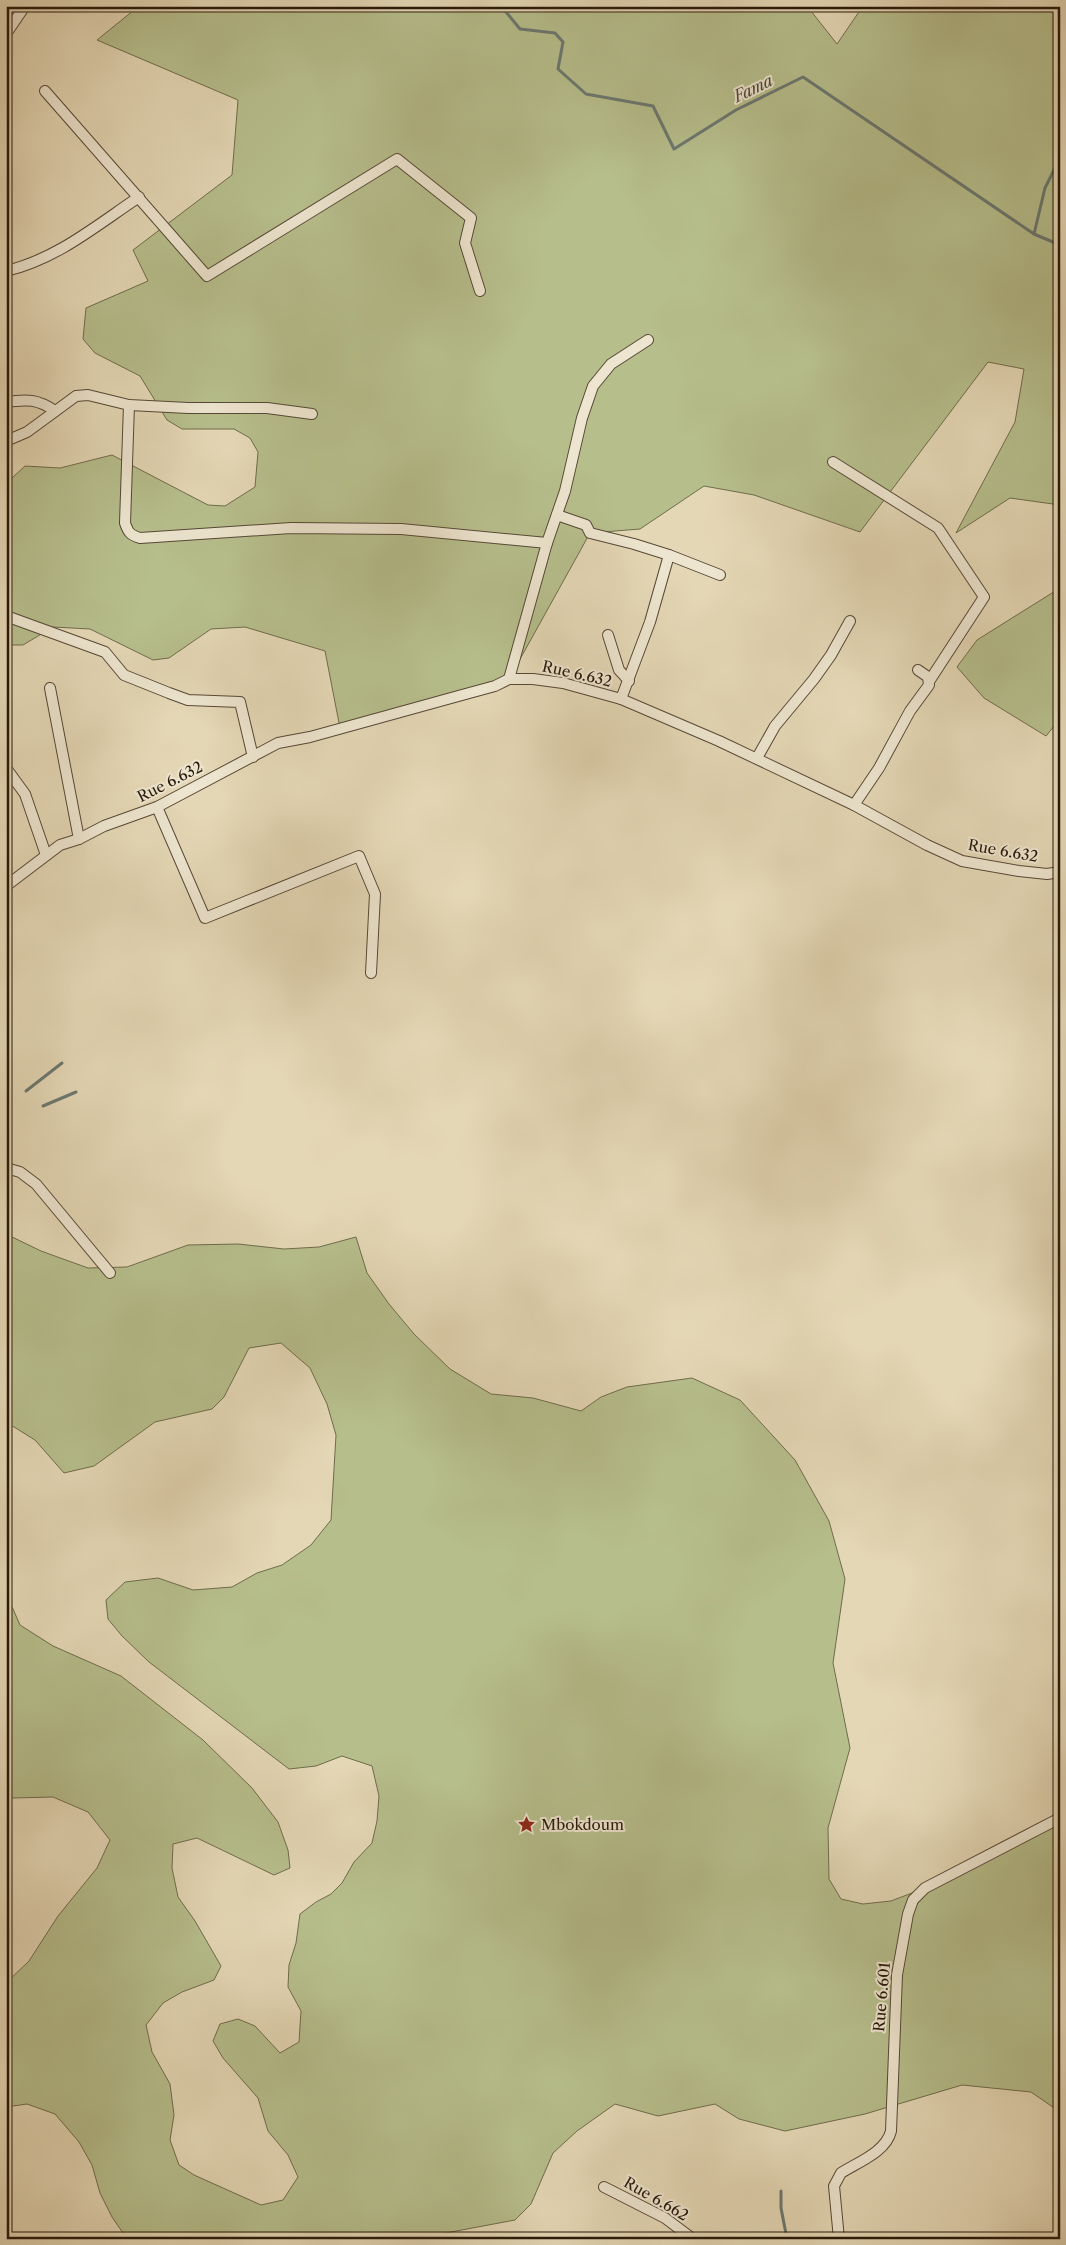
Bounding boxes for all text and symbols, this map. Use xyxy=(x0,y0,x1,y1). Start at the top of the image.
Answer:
water label: Fama xyxy=(728,70,776,107)
street label: Rue 6.632 xyxy=(540,656,614,691)
street label: Rue 6.632 xyxy=(134,757,206,806)
street label: Rue 6.632 xyxy=(966,835,1040,866)
place icon: Mbokdoum xyxy=(517,1815,537,1835)
place label: Mbokdoum xyxy=(541,1815,624,1834)
street label: Rue 6.601 xyxy=(869,1961,894,2033)
street label: Rue 6.662 xyxy=(621,2172,692,2225)

